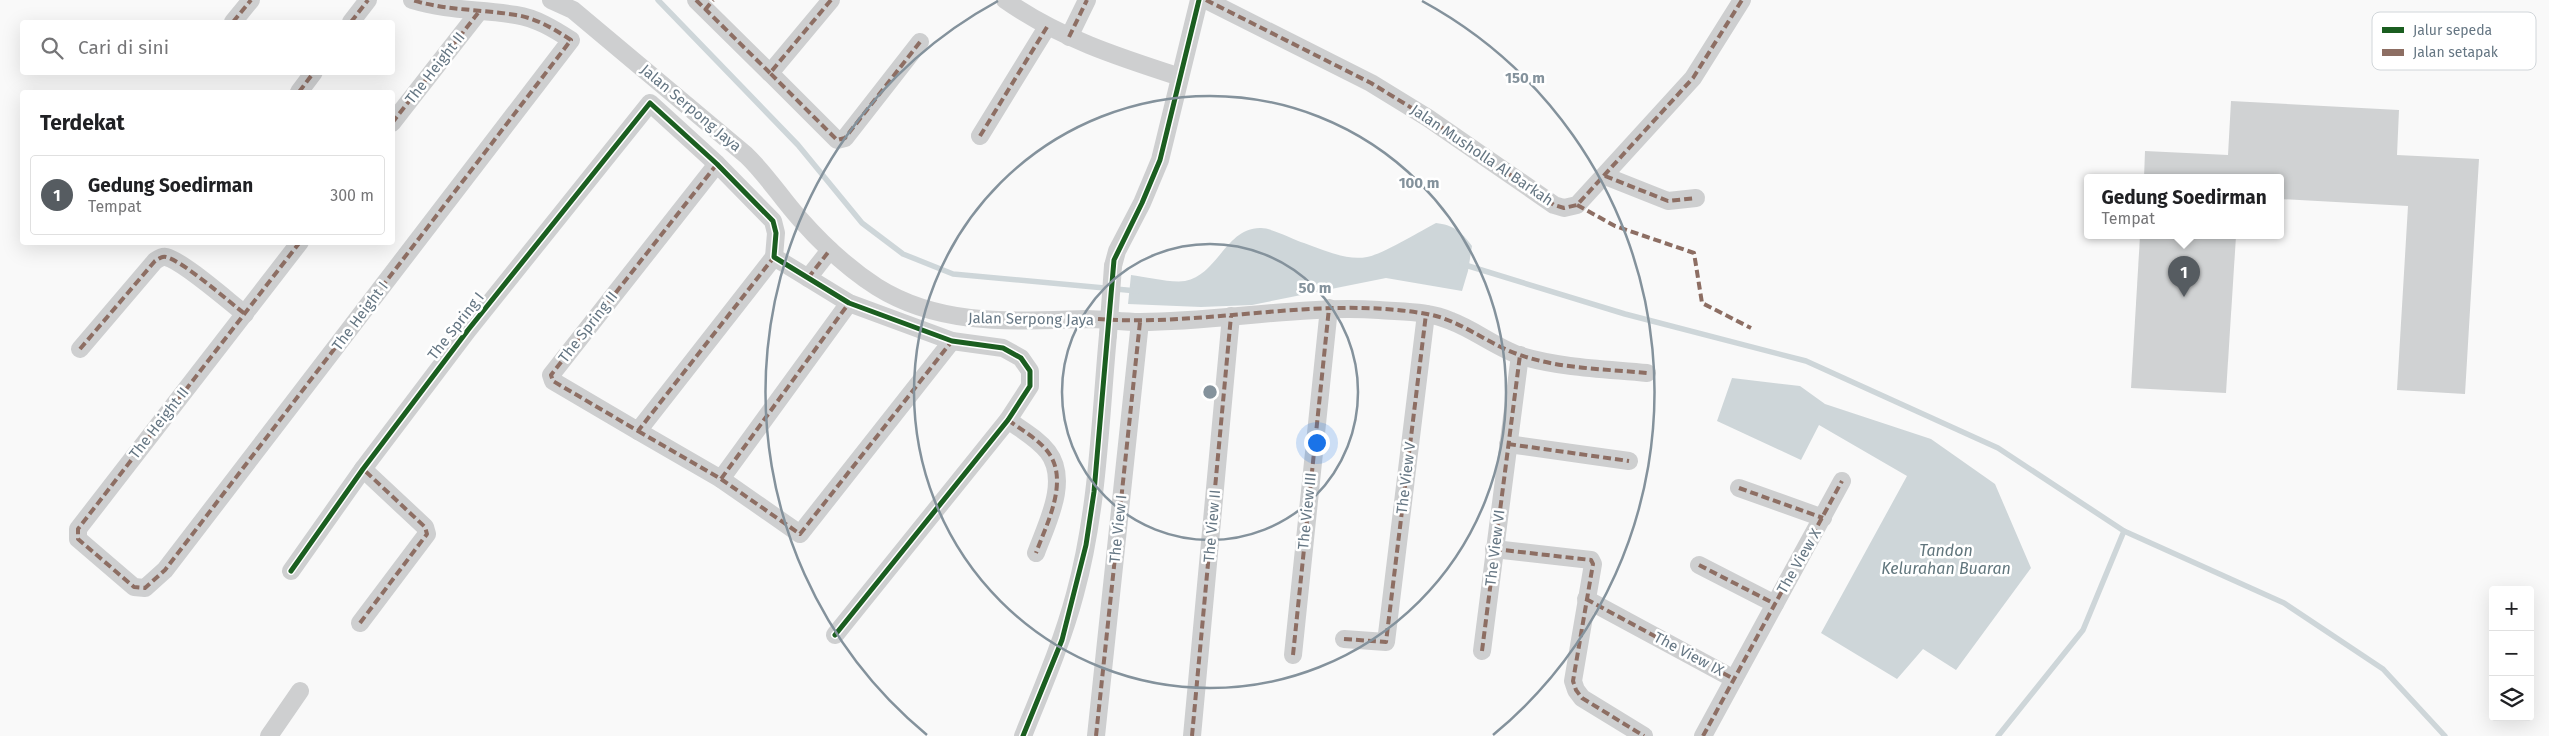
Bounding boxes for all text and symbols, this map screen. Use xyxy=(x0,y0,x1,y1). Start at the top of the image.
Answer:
legend xyxy=(2372,12,2536,70)
search box xyxy=(20,20,395,75)
text: Jalur sepeda xyxy=(2413,22,2492,39)
street label: The Height II xyxy=(401,29,469,107)
icon: search xyxy=(38,34,66,62)
text: Cari di sini xyxy=(78,36,169,59)
text: Jalan setapak xyxy=(2413,44,2499,61)
street label: Jalan Serpong Jaya xyxy=(637,61,745,155)
text: 150 m xyxy=(1505,69,1545,87)
street label: Jalan Musholla Al Barkah xyxy=(1407,101,1557,209)
text: Terdekat xyxy=(40,110,125,136)
text: Gedung Soedirman xyxy=(88,174,253,197)
text: 100 m xyxy=(1399,174,1439,192)
popup xyxy=(2084,174,2284,239)
text: 1 xyxy=(53,186,61,205)
text: 300 m xyxy=(330,186,374,205)
text: Gedung Soedirman xyxy=(2101,186,2267,209)
text: Tempat xyxy=(88,197,142,216)
text: Tempat xyxy=(2101,209,2155,228)
pin: 1 xyxy=(2168,256,2200,297)
street label: The Height I xyxy=(328,278,392,354)
text: 50 m xyxy=(1298,279,1332,297)
street label: The Spring II xyxy=(555,288,621,366)
street label: The Spring I xyxy=(424,289,488,363)
street label: Jalan Serpong Jaya xyxy=(968,309,1094,329)
centre of rings xyxy=(1201,383,1219,401)
street label: The Height II xyxy=(125,384,193,462)
your location xyxy=(1304,430,1330,456)
street label: The View V xyxy=(1393,440,1419,515)
street label: The View III xyxy=(1294,472,1320,550)
street label: The View II xyxy=(1200,489,1224,563)
street label: The View I xyxy=(1105,494,1131,564)
street label: The View VI xyxy=(1481,509,1509,587)
street label: The View X xyxy=(1773,524,1825,597)
water label: Tandon Kelurahan Buaran xyxy=(1881,541,2011,578)
map controls xyxy=(2489,586,2534,721)
button: + xyxy=(2489,586,2534,631)
street label: The View IX xyxy=(1651,628,1728,680)
button: − xyxy=(2489,631,2534,676)
button: layers xyxy=(2489,676,2534,721)

